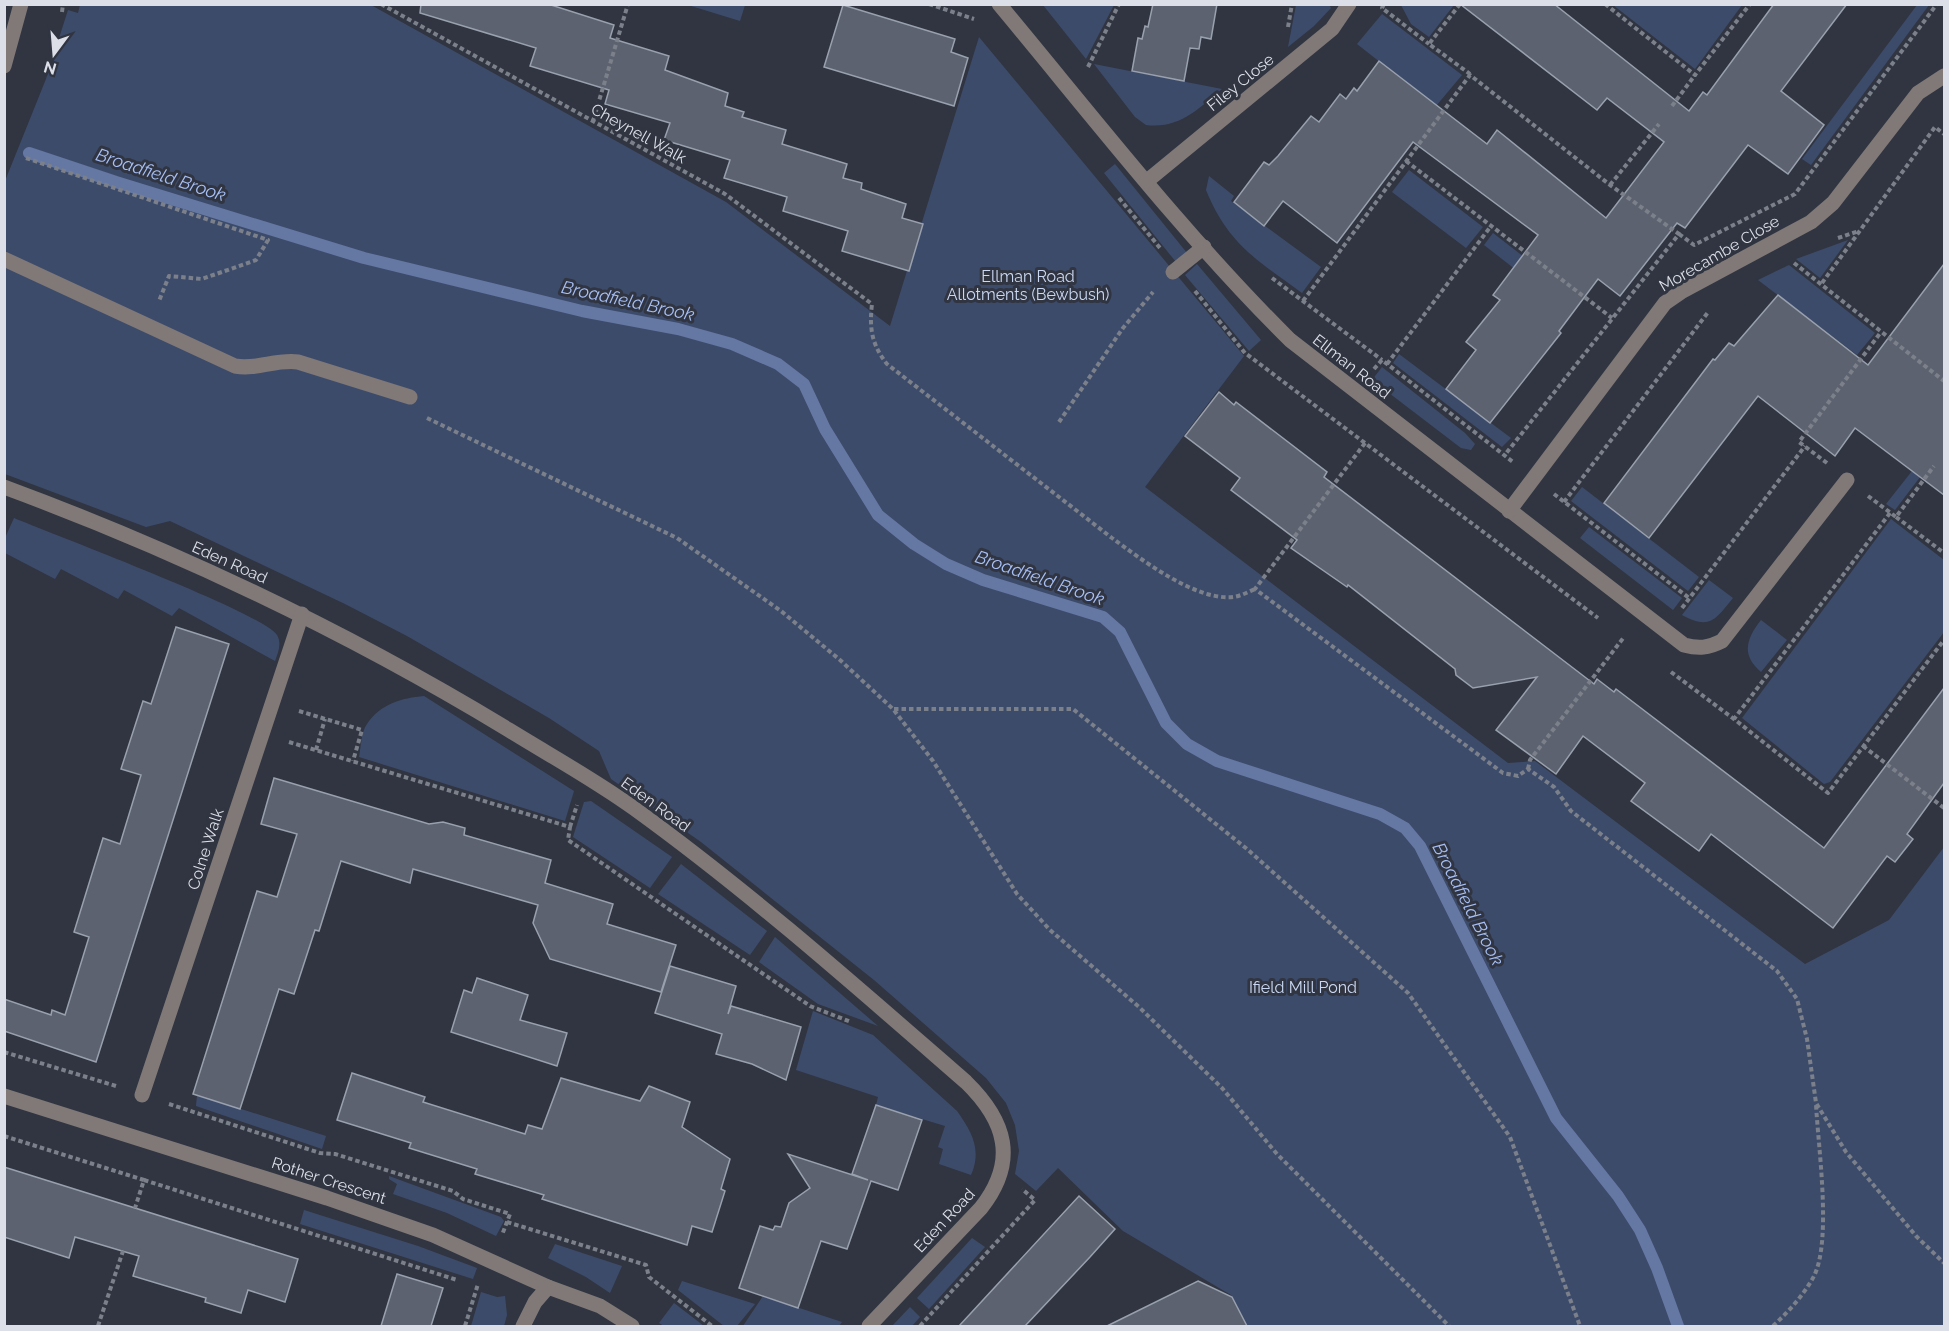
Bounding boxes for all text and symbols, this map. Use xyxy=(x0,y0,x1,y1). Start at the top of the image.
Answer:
north arrow xyxy=(24,24,84,84)
street label: Filey Close xyxy=(1203,50,1278,115)
text: N xyxy=(42,57,58,79)
street label: Cheynell Walk xyxy=(588,99,690,168)
water label: Broadfield Brook xyxy=(94,144,229,206)
street label: Morecambe Close xyxy=(1656,211,1783,296)
park label: Ellman Road Allotments (Bewbush) xyxy=(947,267,1109,304)
water label: Broadfield Brook xyxy=(560,276,697,325)
street label: Ellman Road xyxy=(1309,330,1394,403)
street label: Eden Road xyxy=(189,537,271,588)
water label: Broadfield Brook xyxy=(973,546,1108,610)
street label: Eden Road xyxy=(618,773,694,836)
street label: Colne Walk xyxy=(183,806,228,892)
water label: Broadfield Brook xyxy=(1428,839,1509,969)
park label: Ifield Mill Pond xyxy=(1249,978,1357,997)
street label: Rother Crescent xyxy=(269,1153,389,1208)
street label: Eden Road xyxy=(910,1184,979,1256)

